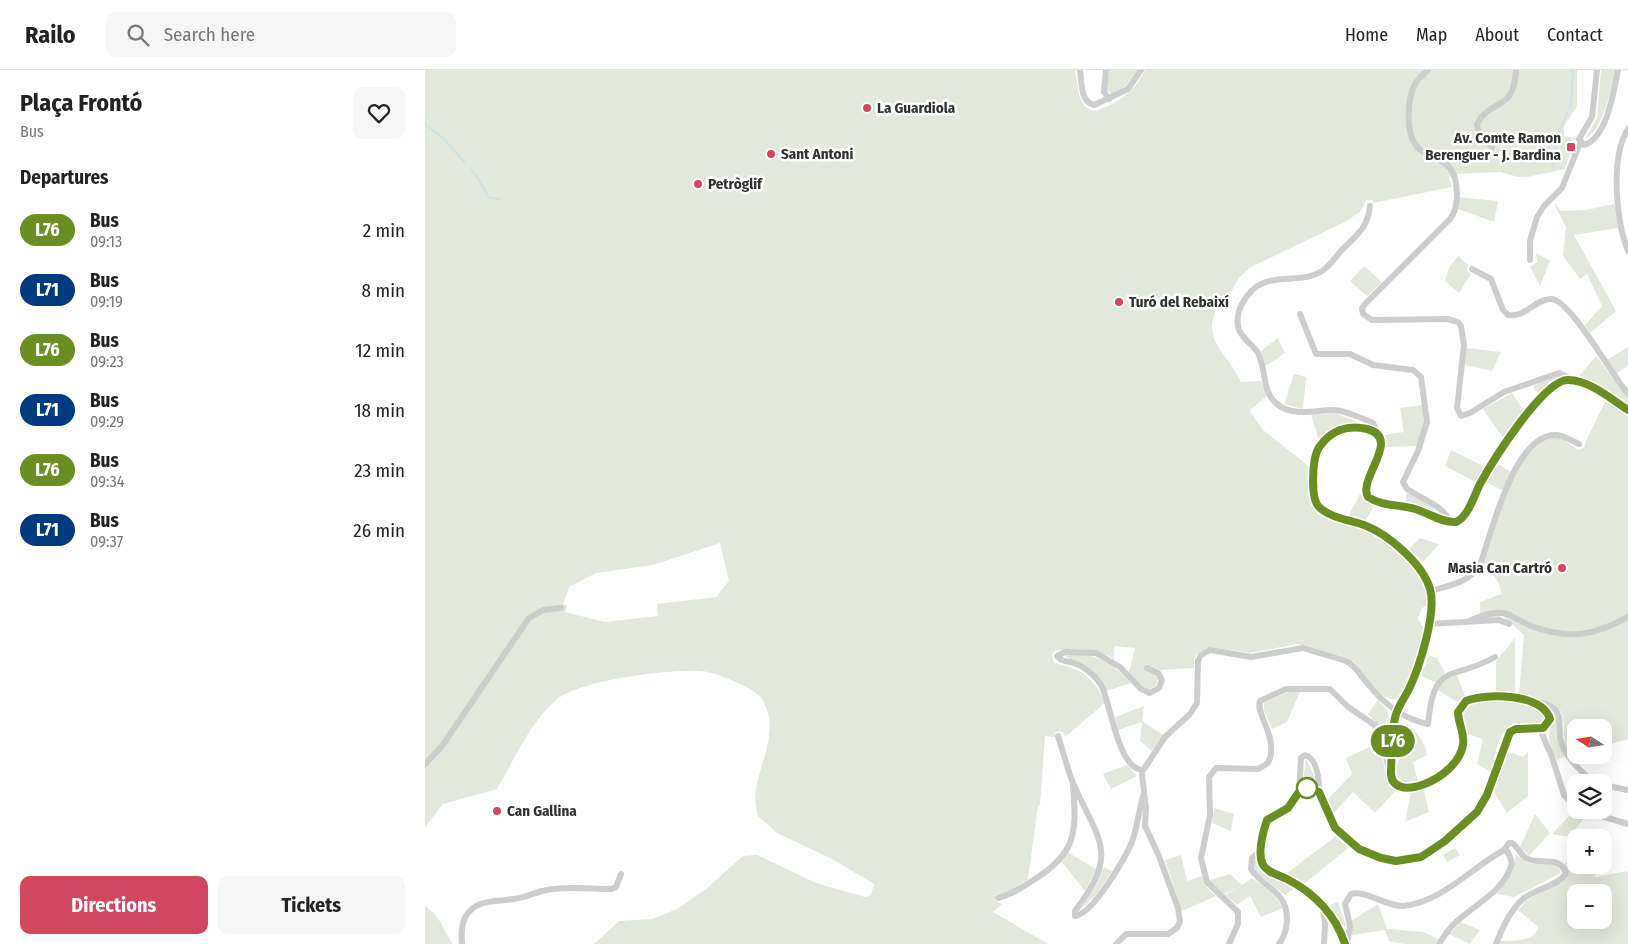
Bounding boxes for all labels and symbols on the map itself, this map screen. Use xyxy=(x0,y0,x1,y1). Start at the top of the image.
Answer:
place label: La Guardiola xyxy=(877,99,956,117)
marker: La Guardiola xyxy=(861,102,873,114)
place label: Av. Comte Ramon Berenguer - J. Bardina xyxy=(1425,129,1562,164)
marker: Av. Comte Ramon Berenguer - J. Bardina xyxy=(1565,141,1577,153)
place label: Sant Antoni xyxy=(781,145,853,163)
marker: Sant Antoni xyxy=(765,148,777,160)
place label: Petròglif xyxy=(708,175,763,193)
marker: Petròglif xyxy=(692,178,704,190)
place label: Turó del Rebaixí xyxy=(1129,293,1229,311)
marker: Turó del Rebaixí xyxy=(1113,296,1125,308)
place label: Masia Can Cartró xyxy=(1448,559,1552,577)
marker: Masia Can Cartró xyxy=(1556,562,1568,574)
north arrow xyxy=(1567,719,1613,764)
line badge: L76 xyxy=(1364,725,1422,757)
unlabelled marker xyxy=(1296,777,1318,799)
place label: Can Gallina xyxy=(507,802,577,820)
marker: Can Gallina xyxy=(491,805,503,817)

